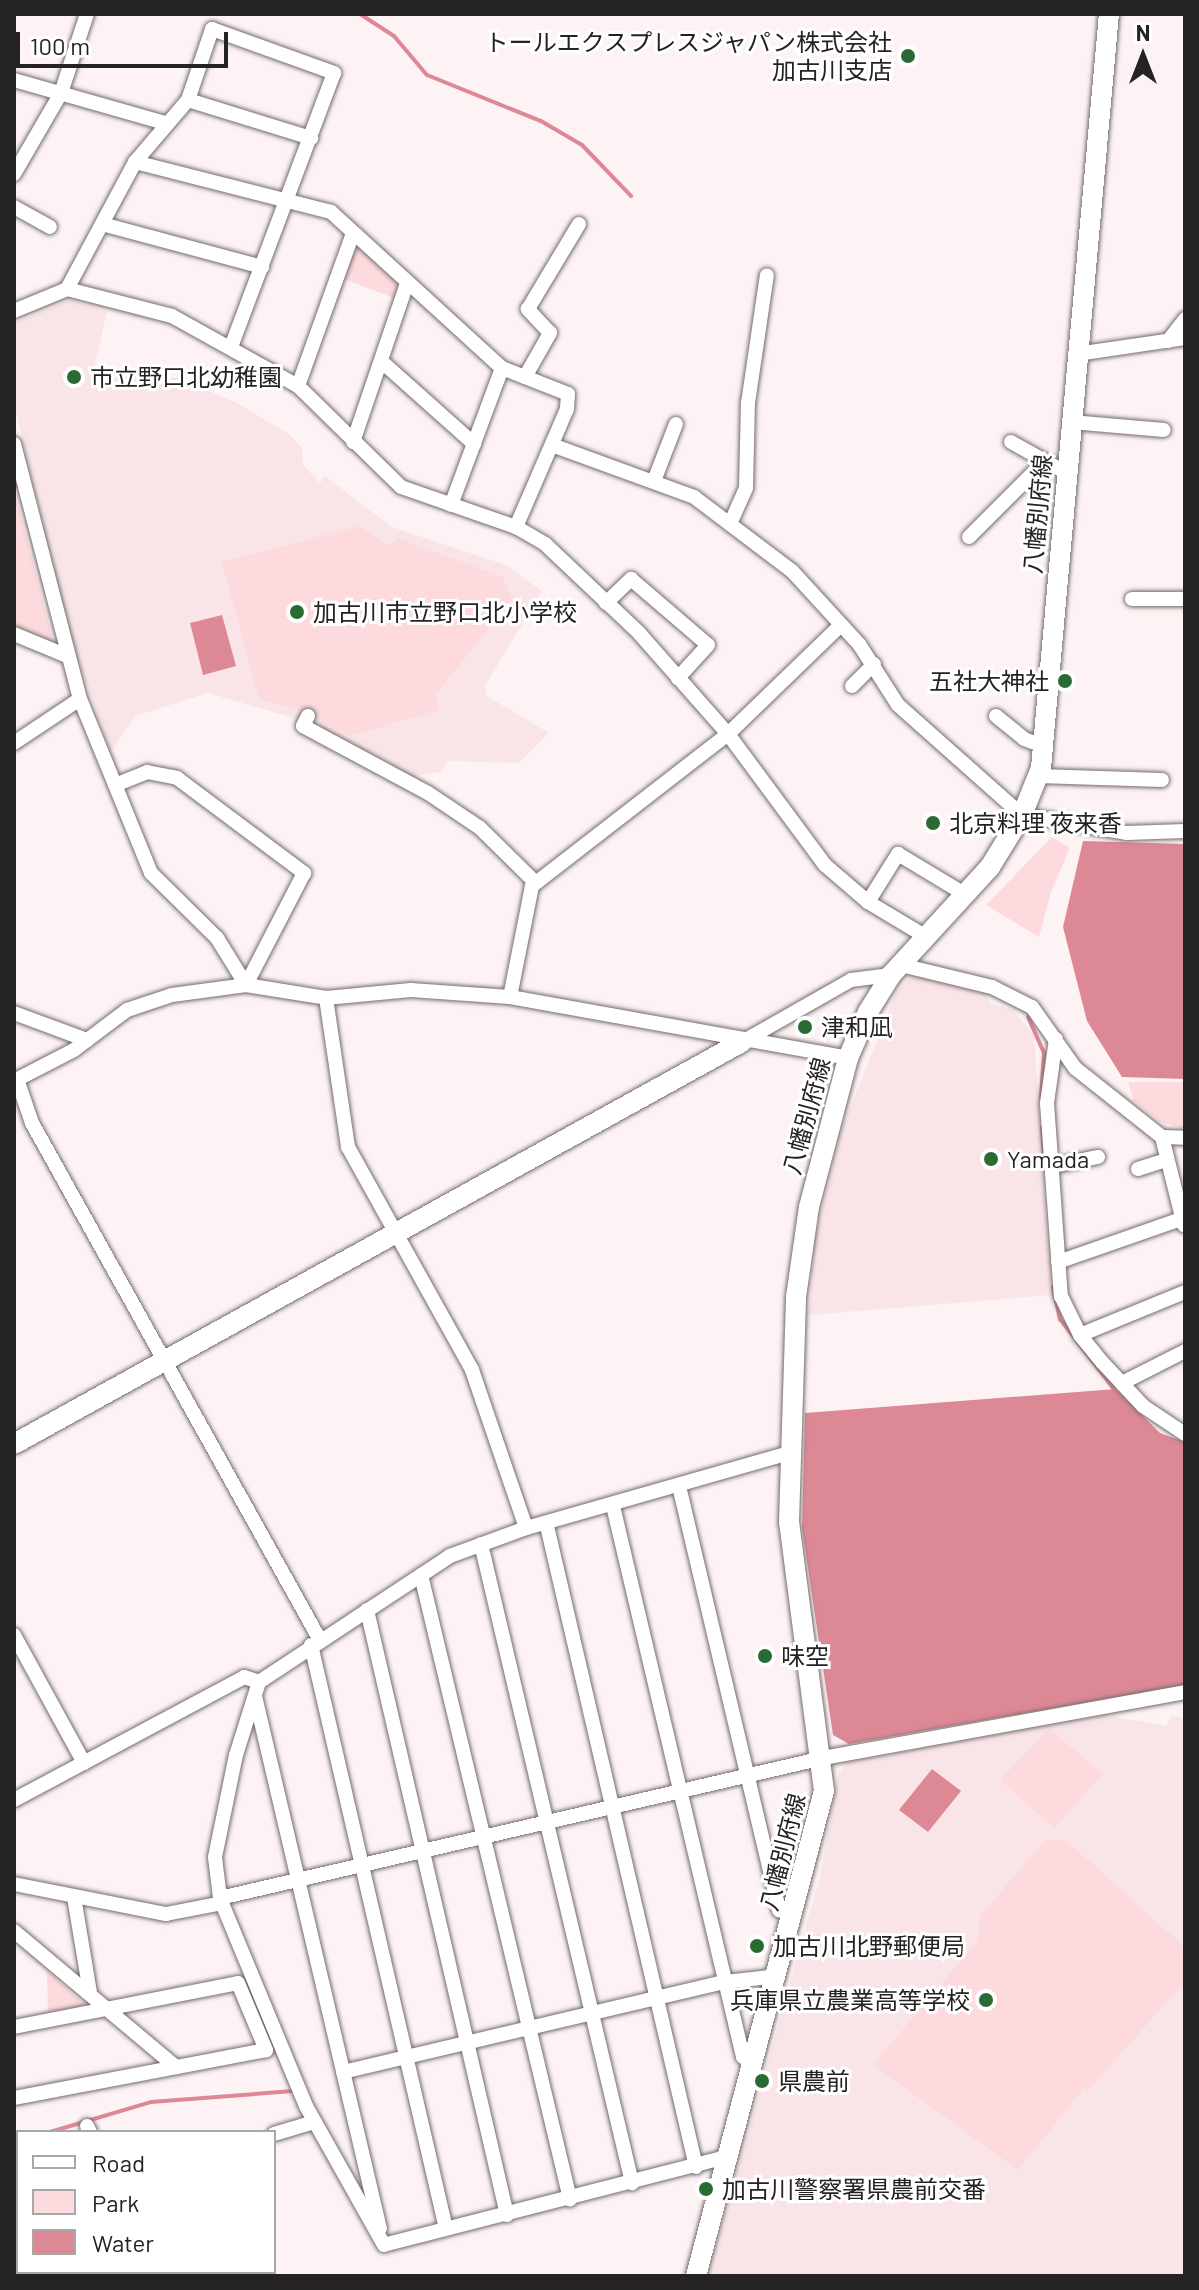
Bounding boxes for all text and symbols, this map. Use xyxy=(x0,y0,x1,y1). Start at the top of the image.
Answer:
scale bar xyxy=(20,16,232,66)
north arrow xyxy=(1103,16,1183,96)
text: N xyxy=(1136,19,1150,45)
place label: トールエクスプレスジャパン株式会社 加古川支店 xyxy=(484,28,892,84)
text: 100 m xyxy=(30,31,90,60)
marker: トールエクスプレスジャパン株式会社 加古川支店 xyxy=(899,47,917,65)
place label: 市立野口北幼稚園 xyxy=(90,363,282,391)
marker: 市立野口北幼稚園 xyxy=(65,368,83,386)
street label: 八幡別府線 xyxy=(1017,453,1057,575)
place label: 加古川市立野口北小学校 xyxy=(313,598,577,626)
marker: 加古川市立野口北小学校 xyxy=(288,603,306,621)
place label: 五社大神社 xyxy=(929,667,1049,695)
marker: 五社大神社 xyxy=(1056,672,1074,690)
place label: 北京料理 夜来香 xyxy=(949,809,1122,837)
marker: 北京料理 夜来香 xyxy=(924,814,942,832)
place label: 津和凪 xyxy=(821,1013,893,1041)
marker: 津和凪 xyxy=(796,1018,814,1036)
street label: 八幡別府線 xyxy=(777,1054,835,1178)
place label: Yamada xyxy=(1007,1145,1089,1173)
marker: Yamada xyxy=(982,1150,1000,1168)
place label: 味空 xyxy=(781,1642,829,1670)
marker: 味空 xyxy=(756,1647,774,1665)
street label: 八幡別府線 xyxy=(754,1790,810,1914)
place label: 加古川北野郵便局 xyxy=(773,1932,965,1960)
marker: 加古川北野郵便局 xyxy=(748,1937,766,1955)
place label: 兵庫県立農業高等学校 xyxy=(730,1986,970,2014)
marker: 兵庫県立農業高等学校 xyxy=(977,1991,995,2009)
place label: 県農前 xyxy=(778,2067,850,2095)
marker: 県農前 xyxy=(753,2072,771,2090)
legend xyxy=(16,2130,276,2274)
text: Road xyxy=(92,2148,145,2177)
place label: 加古川警察署県農前交番 xyxy=(722,2175,986,2203)
marker: 加古川警察署県農前交番 xyxy=(697,2180,715,2198)
text: Park xyxy=(92,2188,139,2217)
text: Water xyxy=(92,2228,154,2257)

